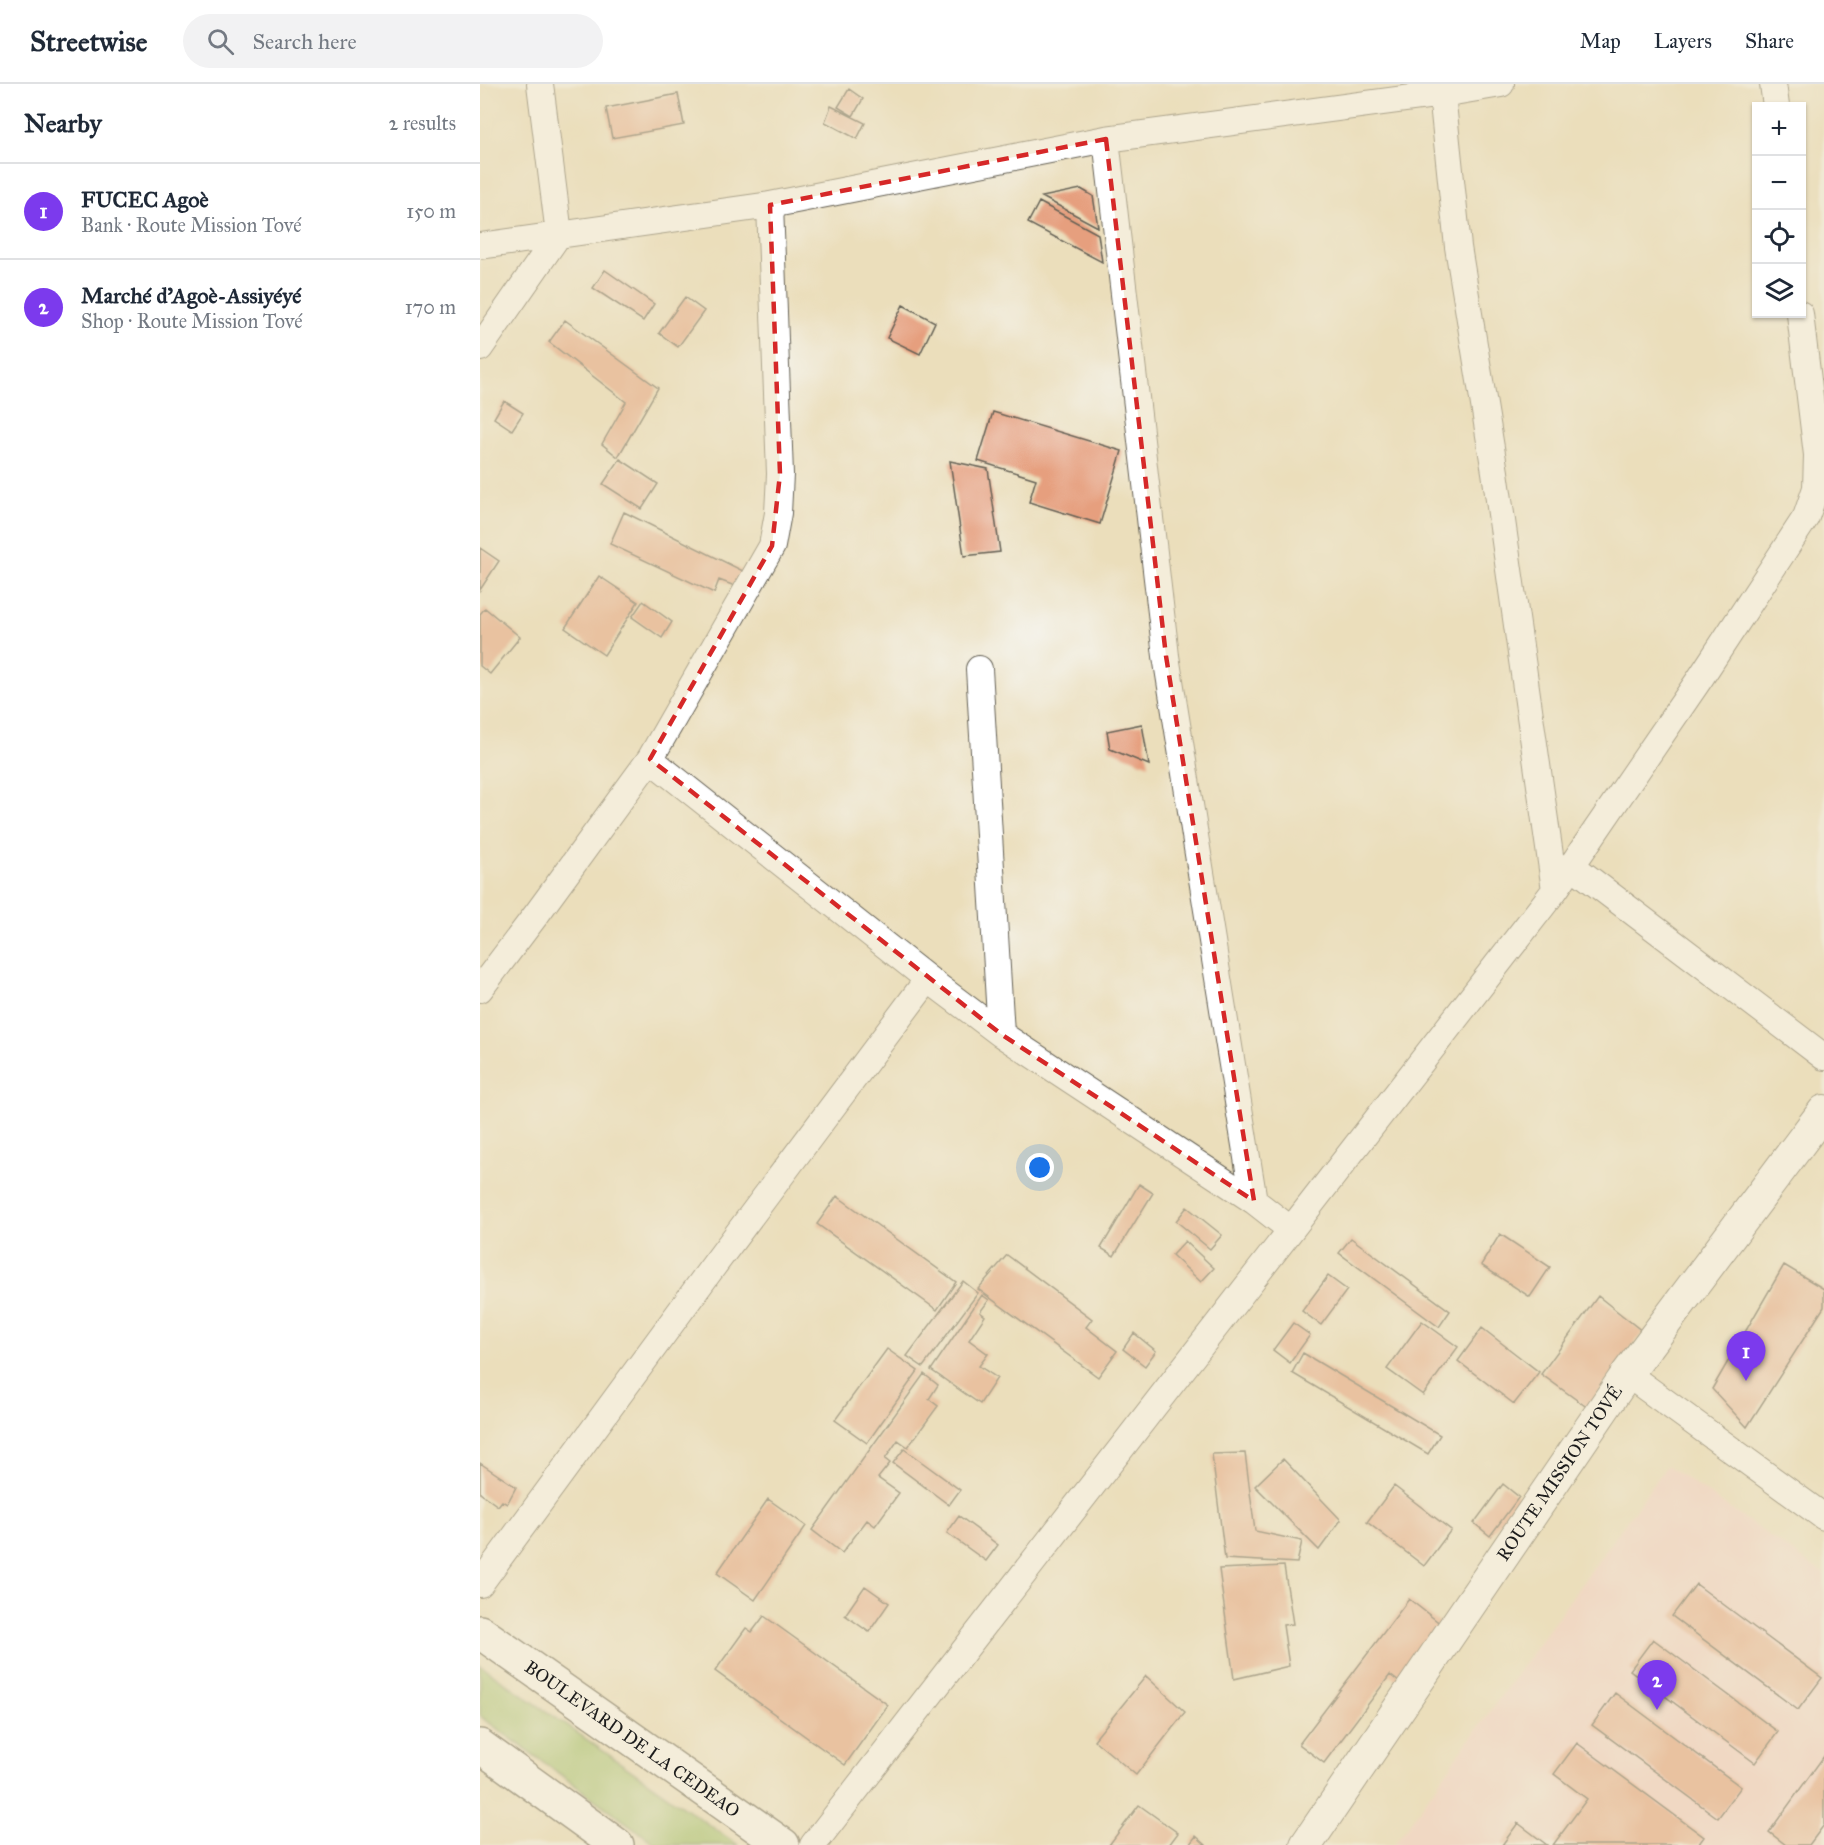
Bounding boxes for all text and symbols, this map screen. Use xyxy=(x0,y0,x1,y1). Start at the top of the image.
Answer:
search box xyxy=(183,14,603,68)
text: Streetwise xyxy=(30,24,147,59)
icon: search xyxy=(204,25,237,58)
text: Search here xyxy=(252,28,357,55)
text: Map xyxy=(1580,28,1621,54)
text: Layers xyxy=(1654,28,1712,54)
text: Share xyxy=(1745,28,1794,54)
map controls xyxy=(1752,102,1806,318)
button: + xyxy=(1752,102,1806,156)
text: Nearby xyxy=(24,107,102,139)
text: 2 results xyxy=(388,111,456,135)
button: − xyxy=(1752,156,1806,210)
text: FUCEC Agoè xyxy=(81,186,209,213)
text: 1 xyxy=(40,199,47,223)
text: 150 m xyxy=(406,199,456,223)
button: locate xyxy=(1752,210,1806,264)
text: Bank · Route Mission Tové xyxy=(81,213,302,237)
button: layers xyxy=(1752,264,1806,318)
text: Marché d'Agoè-Assiyéyé xyxy=(81,282,302,309)
text: 2 xyxy=(39,295,48,319)
text: 170 m xyxy=(405,295,456,319)
text: Shop · Route Mission Tové xyxy=(81,309,303,333)
your location xyxy=(1025,1153,1054,1182)
pin: 1 xyxy=(1726,1332,1766,1381)
street label: ROUTE MISSION TOVÉ xyxy=(1492,1380,1627,1565)
street label: BOULEVARD DE LA CEDEAO xyxy=(520,1656,744,1822)
pin: 2 xyxy=(1638,1660,1676,1710)

